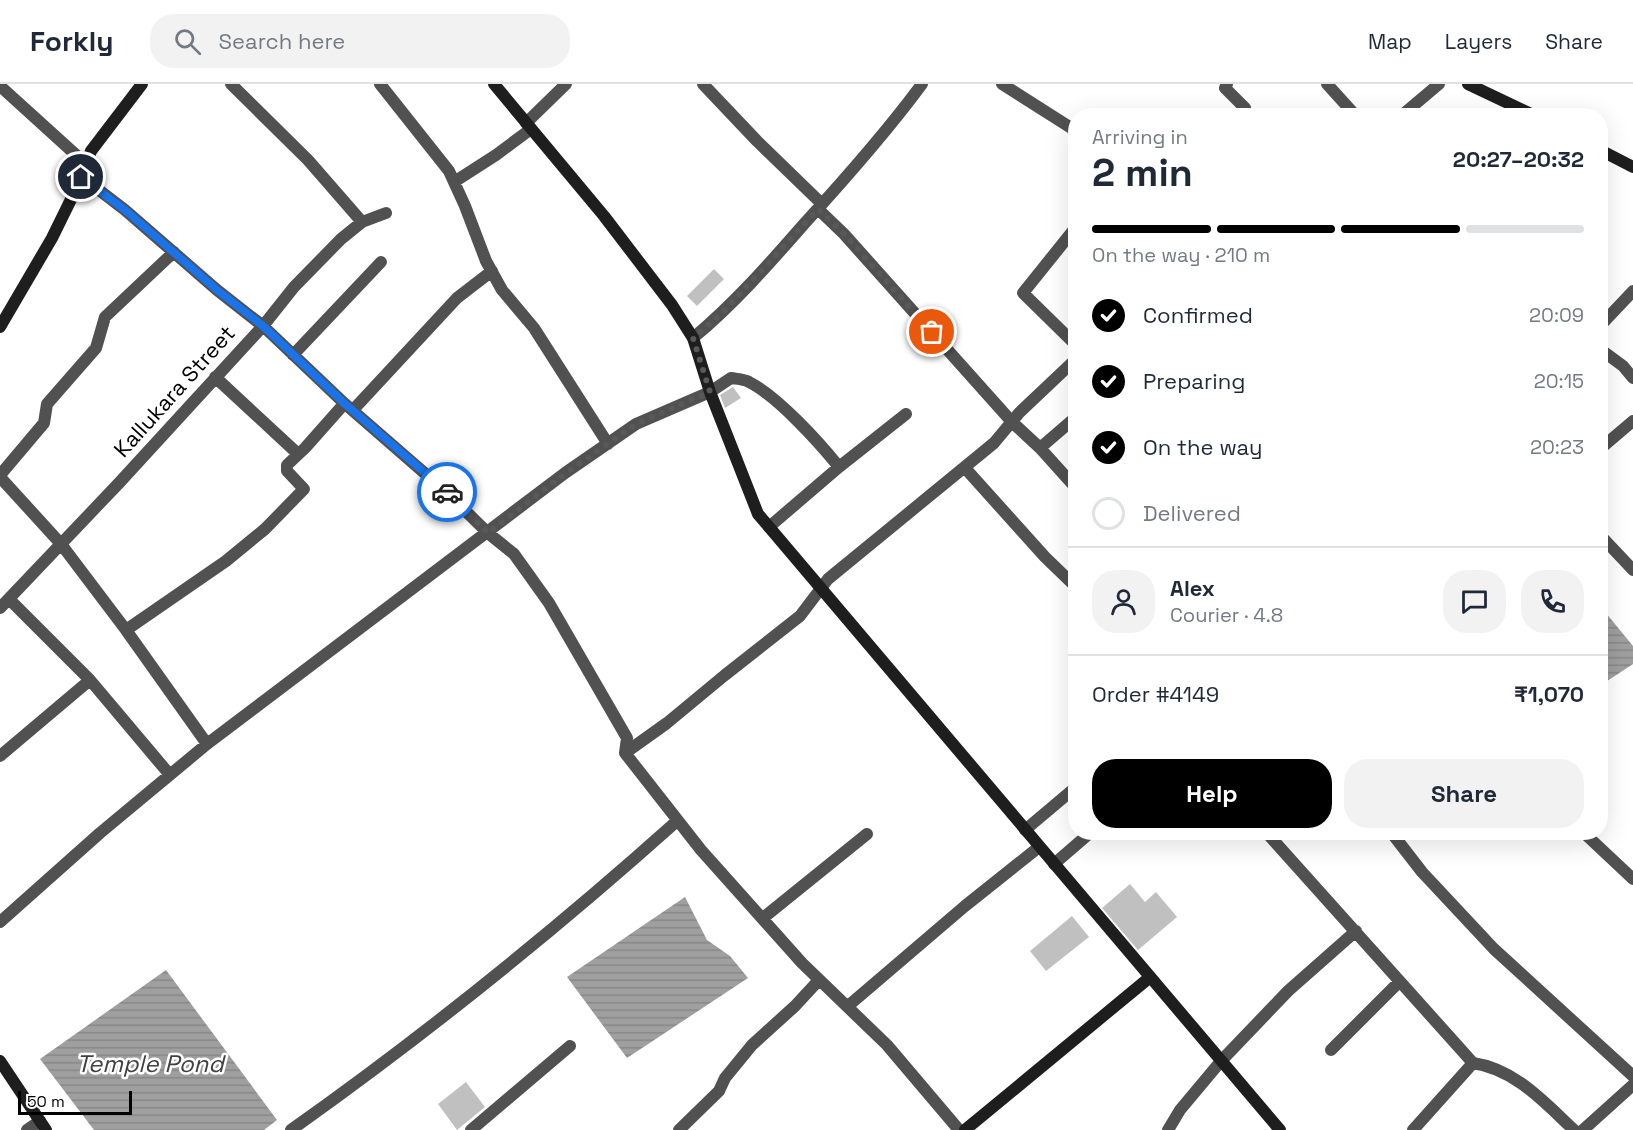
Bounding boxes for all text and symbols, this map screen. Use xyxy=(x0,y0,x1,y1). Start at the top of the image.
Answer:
search box xyxy=(150,14,570,68)
text: Forkly xyxy=(30,23,114,59)
icon: search xyxy=(171,25,204,58)
text: Search here xyxy=(219,27,345,55)
text: Map xyxy=(1368,28,1412,55)
text: Layers xyxy=(1445,28,1512,55)
text: Share xyxy=(1545,28,1603,55)
text: Arriving in xyxy=(1092,124,1188,150)
text: 20:27–20:32 xyxy=(1453,145,1584,173)
text: 2 min xyxy=(1092,148,1193,197)
pin xyxy=(55,151,106,202)
icon: home xyxy=(64,160,97,193)
text: On the way · 210 m xyxy=(1092,242,1270,268)
icon: check xyxy=(1092,299,1125,332)
text: Confirmed xyxy=(1143,301,1253,329)
text: 20:09 xyxy=(1529,302,1584,328)
pin xyxy=(906,306,957,357)
icon: bag xyxy=(915,315,948,348)
street label: Kallukara Street xyxy=(107,319,241,463)
icon: check xyxy=(1092,365,1125,398)
text: Preparing xyxy=(1143,367,1245,395)
text: 20:15 xyxy=(1534,368,1584,394)
icon: check xyxy=(1092,431,1125,464)
text: On the way xyxy=(1143,433,1262,461)
text: 20:23 xyxy=(1530,434,1584,460)
courier xyxy=(417,462,477,522)
icon: car xyxy=(431,476,464,509)
text: Delivered xyxy=(1143,499,1241,527)
button: person xyxy=(1092,570,1155,633)
button: chat xyxy=(1443,570,1506,633)
button: phone xyxy=(1521,570,1584,633)
text: Alex xyxy=(1170,574,1215,602)
text: Courier · 4.8 xyxy=(1170,602,1283,628)
text: Order #4149 xyxy=(1092,680,1219,708)
text: ₹1,070 xyxy=(1514,680,1584,708)
button: Help xyxy=(1092,759,1332,828)
button: Share xyxy=(1344,759,1584,828)
water label: Temple Pond xyxy=(76,1048,226,1079)
scale bar xyxy=(18,1088,132,1116)
text: 50 m xyxy=(27,1091,65,1112)

